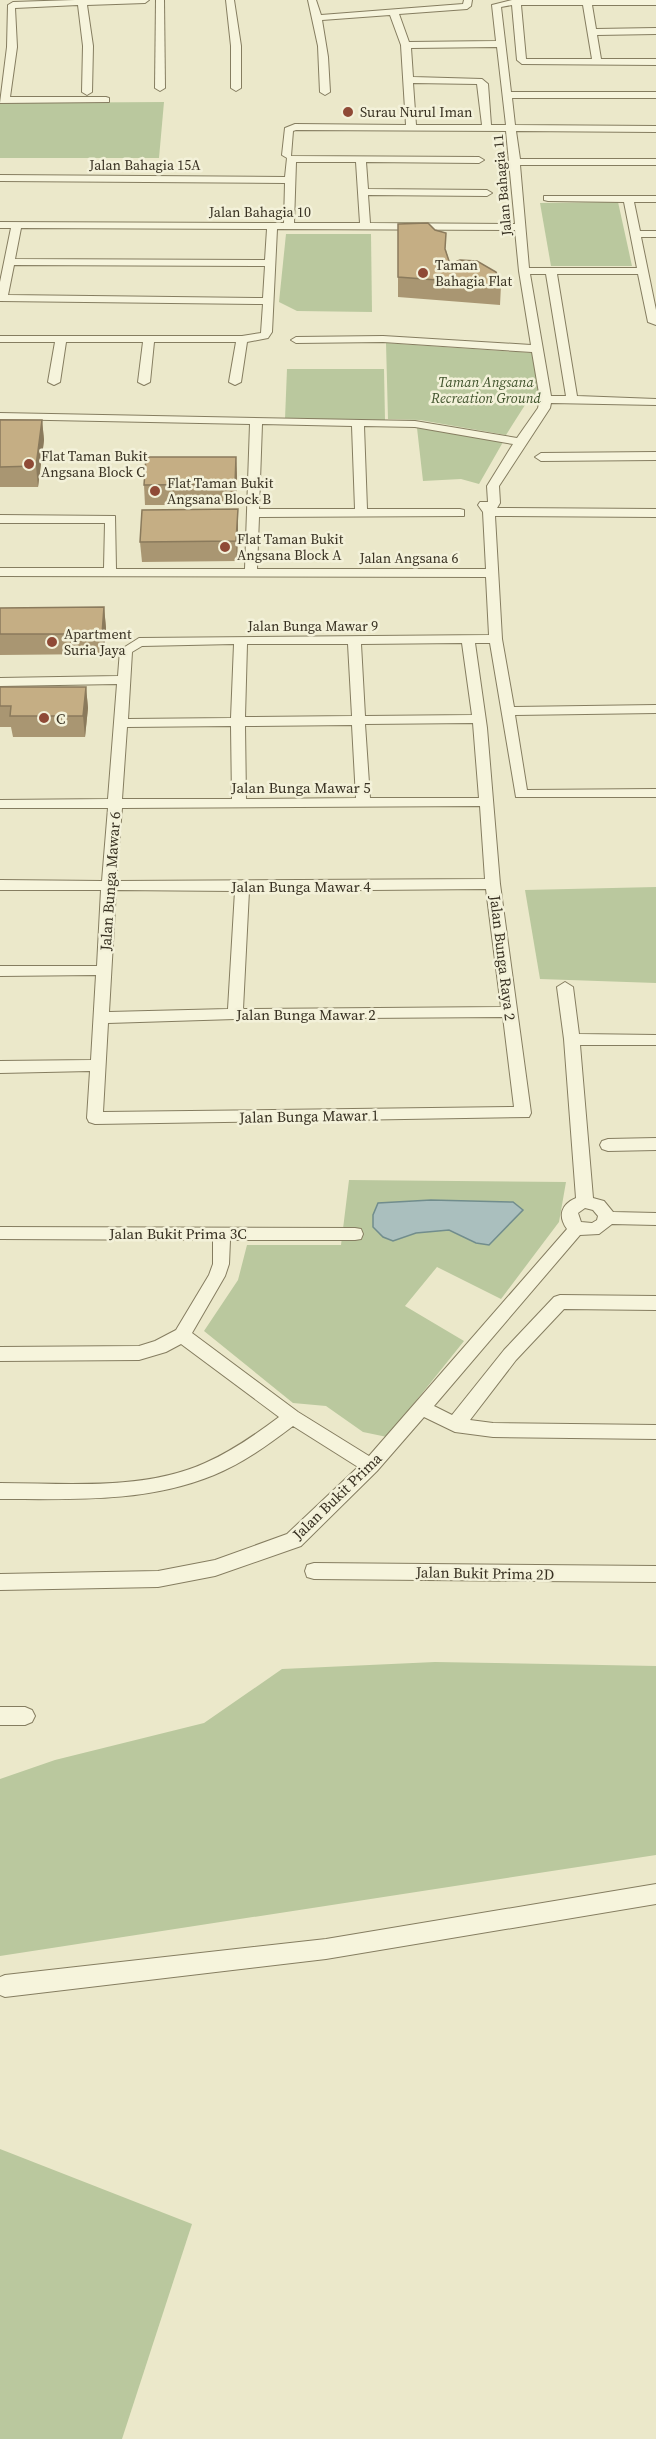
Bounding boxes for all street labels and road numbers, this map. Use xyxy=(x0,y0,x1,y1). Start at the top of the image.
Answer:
street label: Jalan Bahagia 11 xyxy=(488,133,516,238)
street label: Jalan Bahagia 15A xyxy=(88,155,201,175)
street label: Jalan Bahagia 10 xyxy=(208,202,311,222)
street label: Jalan Angsana 6 xyxy=(359,548,458,568)
street label: Jalan Bunga Mawar 9 xyxy=(247,616,378,636)
street label: Jalan Bunga Mawar 5 xyxy=(230,777,371,798)
street label: Jalan Bunga Mawar 6 xyxy=(95,811,125,952)
street label: Jalan Bunga Mawar 4 xyxy=(230,876,371,897)
street label: Jalan Bunga Raya 2 xyxy=(485,893,521,1022)
street label: Jalan Bunga Mawar 2 xyxy=(235,1004,376,1025)
street label: Jalan Bunga Mawar 1 xyxy=(238,1104,379,1128)
street label: Jalan Bukit Prima 3C xyxy=(108,1223,247,1244)
street label: Jalan Bukit Prima xyxy=(287,1448,387,1545)
street label: Jalan Bukit Prima 2D xyxy=(415,1561,554,1585)

